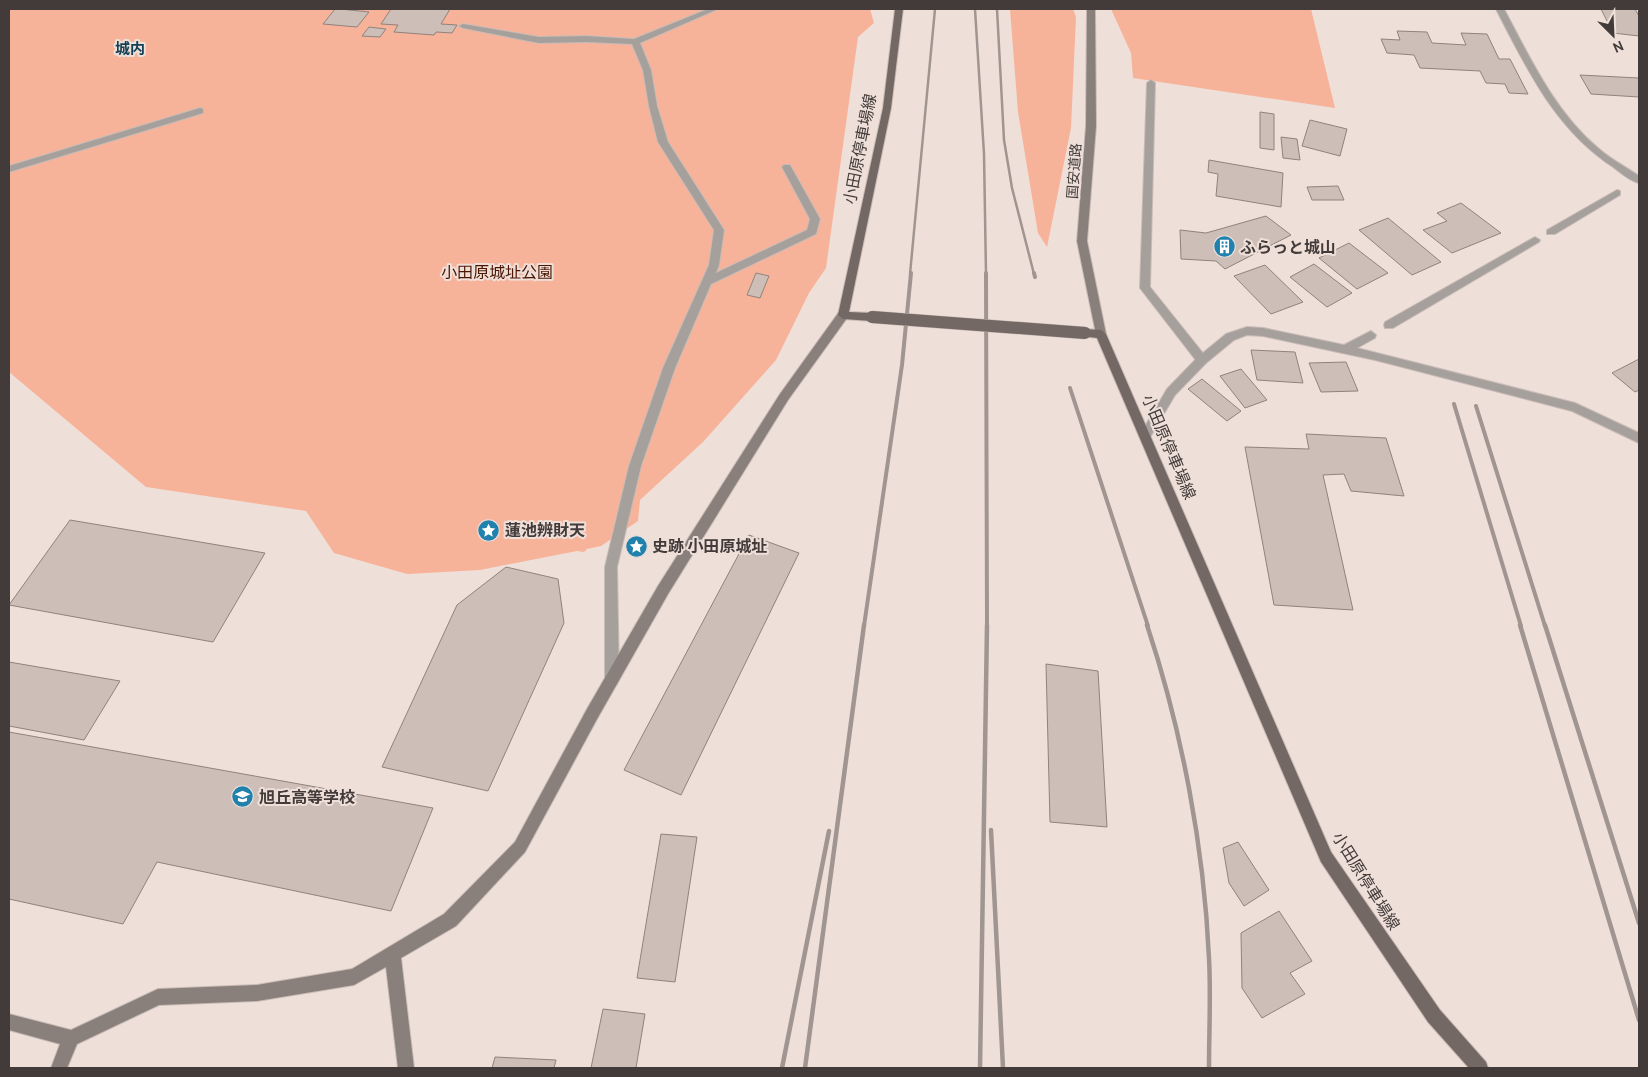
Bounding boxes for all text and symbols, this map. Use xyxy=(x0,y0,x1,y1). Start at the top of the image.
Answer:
north arrow xyxy=(1588,10,1638,60)
text: N xyxy=(1610,37,1626,57)
district label: 城内 xyxy=(115,40,145,58)
street label: 小田原停車場線 xyxy=(840,92,880,206)
street label: 国安道路 xyxy=(1063,142,1085,200)
building icon: ふらっと城山 xyxy=(1212,235,1236,259)
place label: ふらっと城山 xyxy=(1240,238,1336,257)
park label: 小田原城址公園 xyxy=(441,263,553,282)
street label: 小田原停車場線 xyxy=(1138,392,1200,502)
place icon: 蓮池辨財天 xyxy=(477,518,501,542)
place label: 蓮池辨財天 xyxy=(505,521,585,540)
place icon: 史跡 小田原城址 xyxy=(624,534,648,558)
place label: 史跡 小田原城址 xyxy=(652,537,768,556)
school or university icon: 旭丘高等学校 xyxy=(231,785,255,809)
place label: 旭丘高等学校 xyxy=(259,788,355,807)
street label: 小田原停車場線 xyxy=(1328,828,1404,934)

